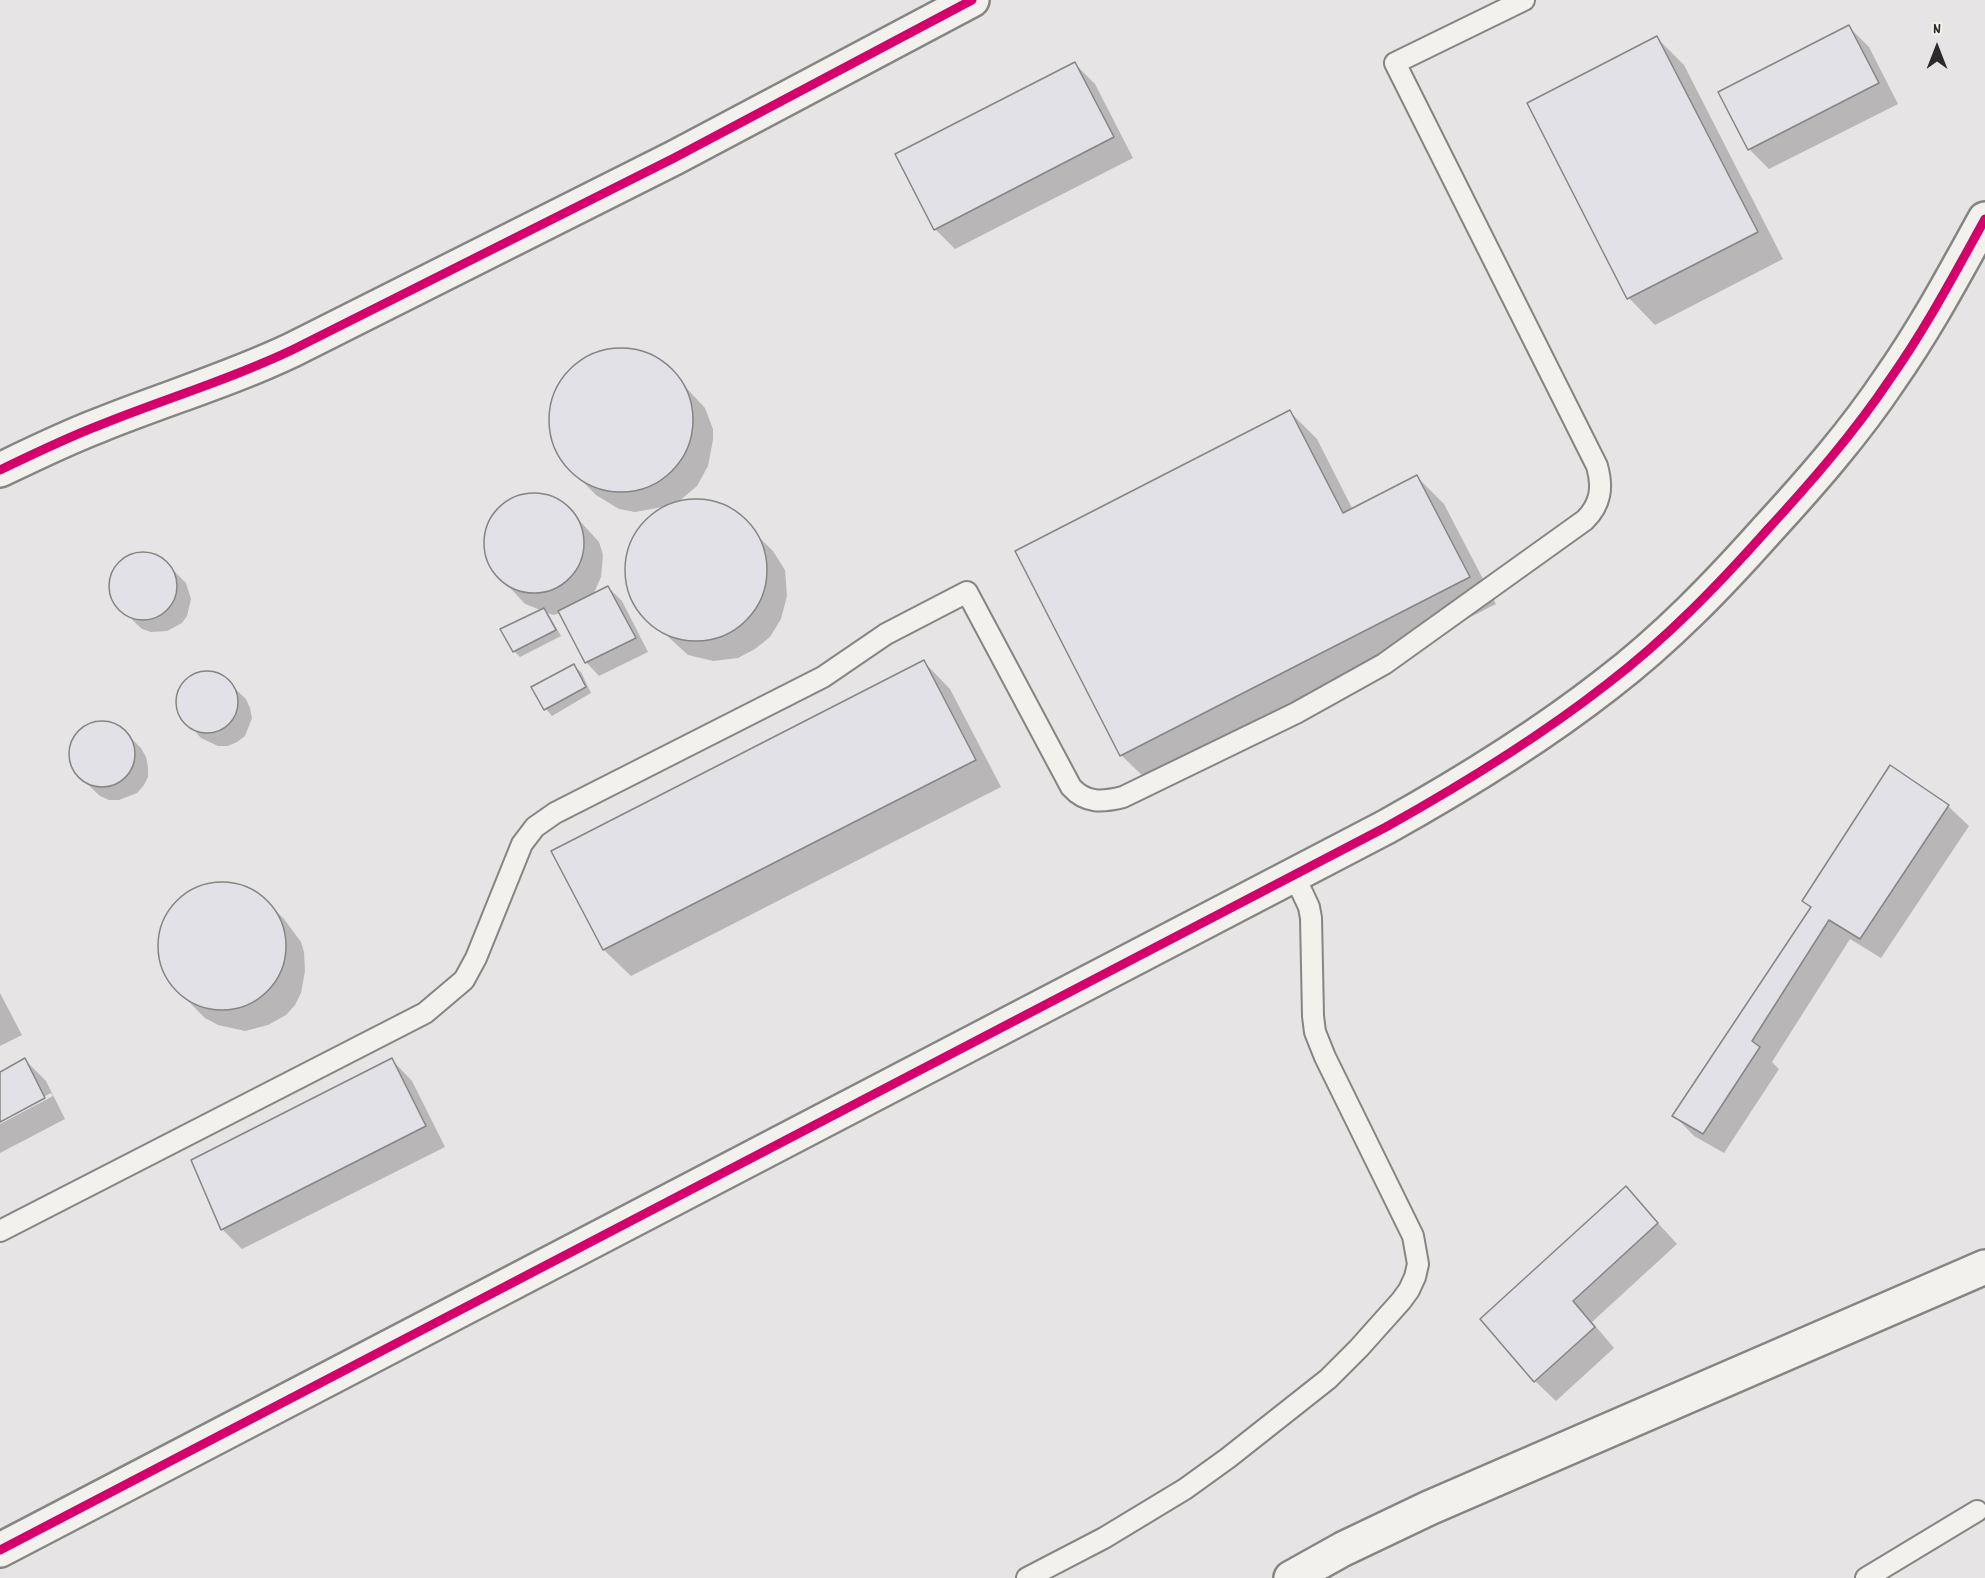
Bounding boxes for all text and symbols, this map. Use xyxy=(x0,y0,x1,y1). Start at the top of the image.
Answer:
north arrow xyxy=(1907,18,1967,78)
text: N xyxy=(1933,18,1941,41)

